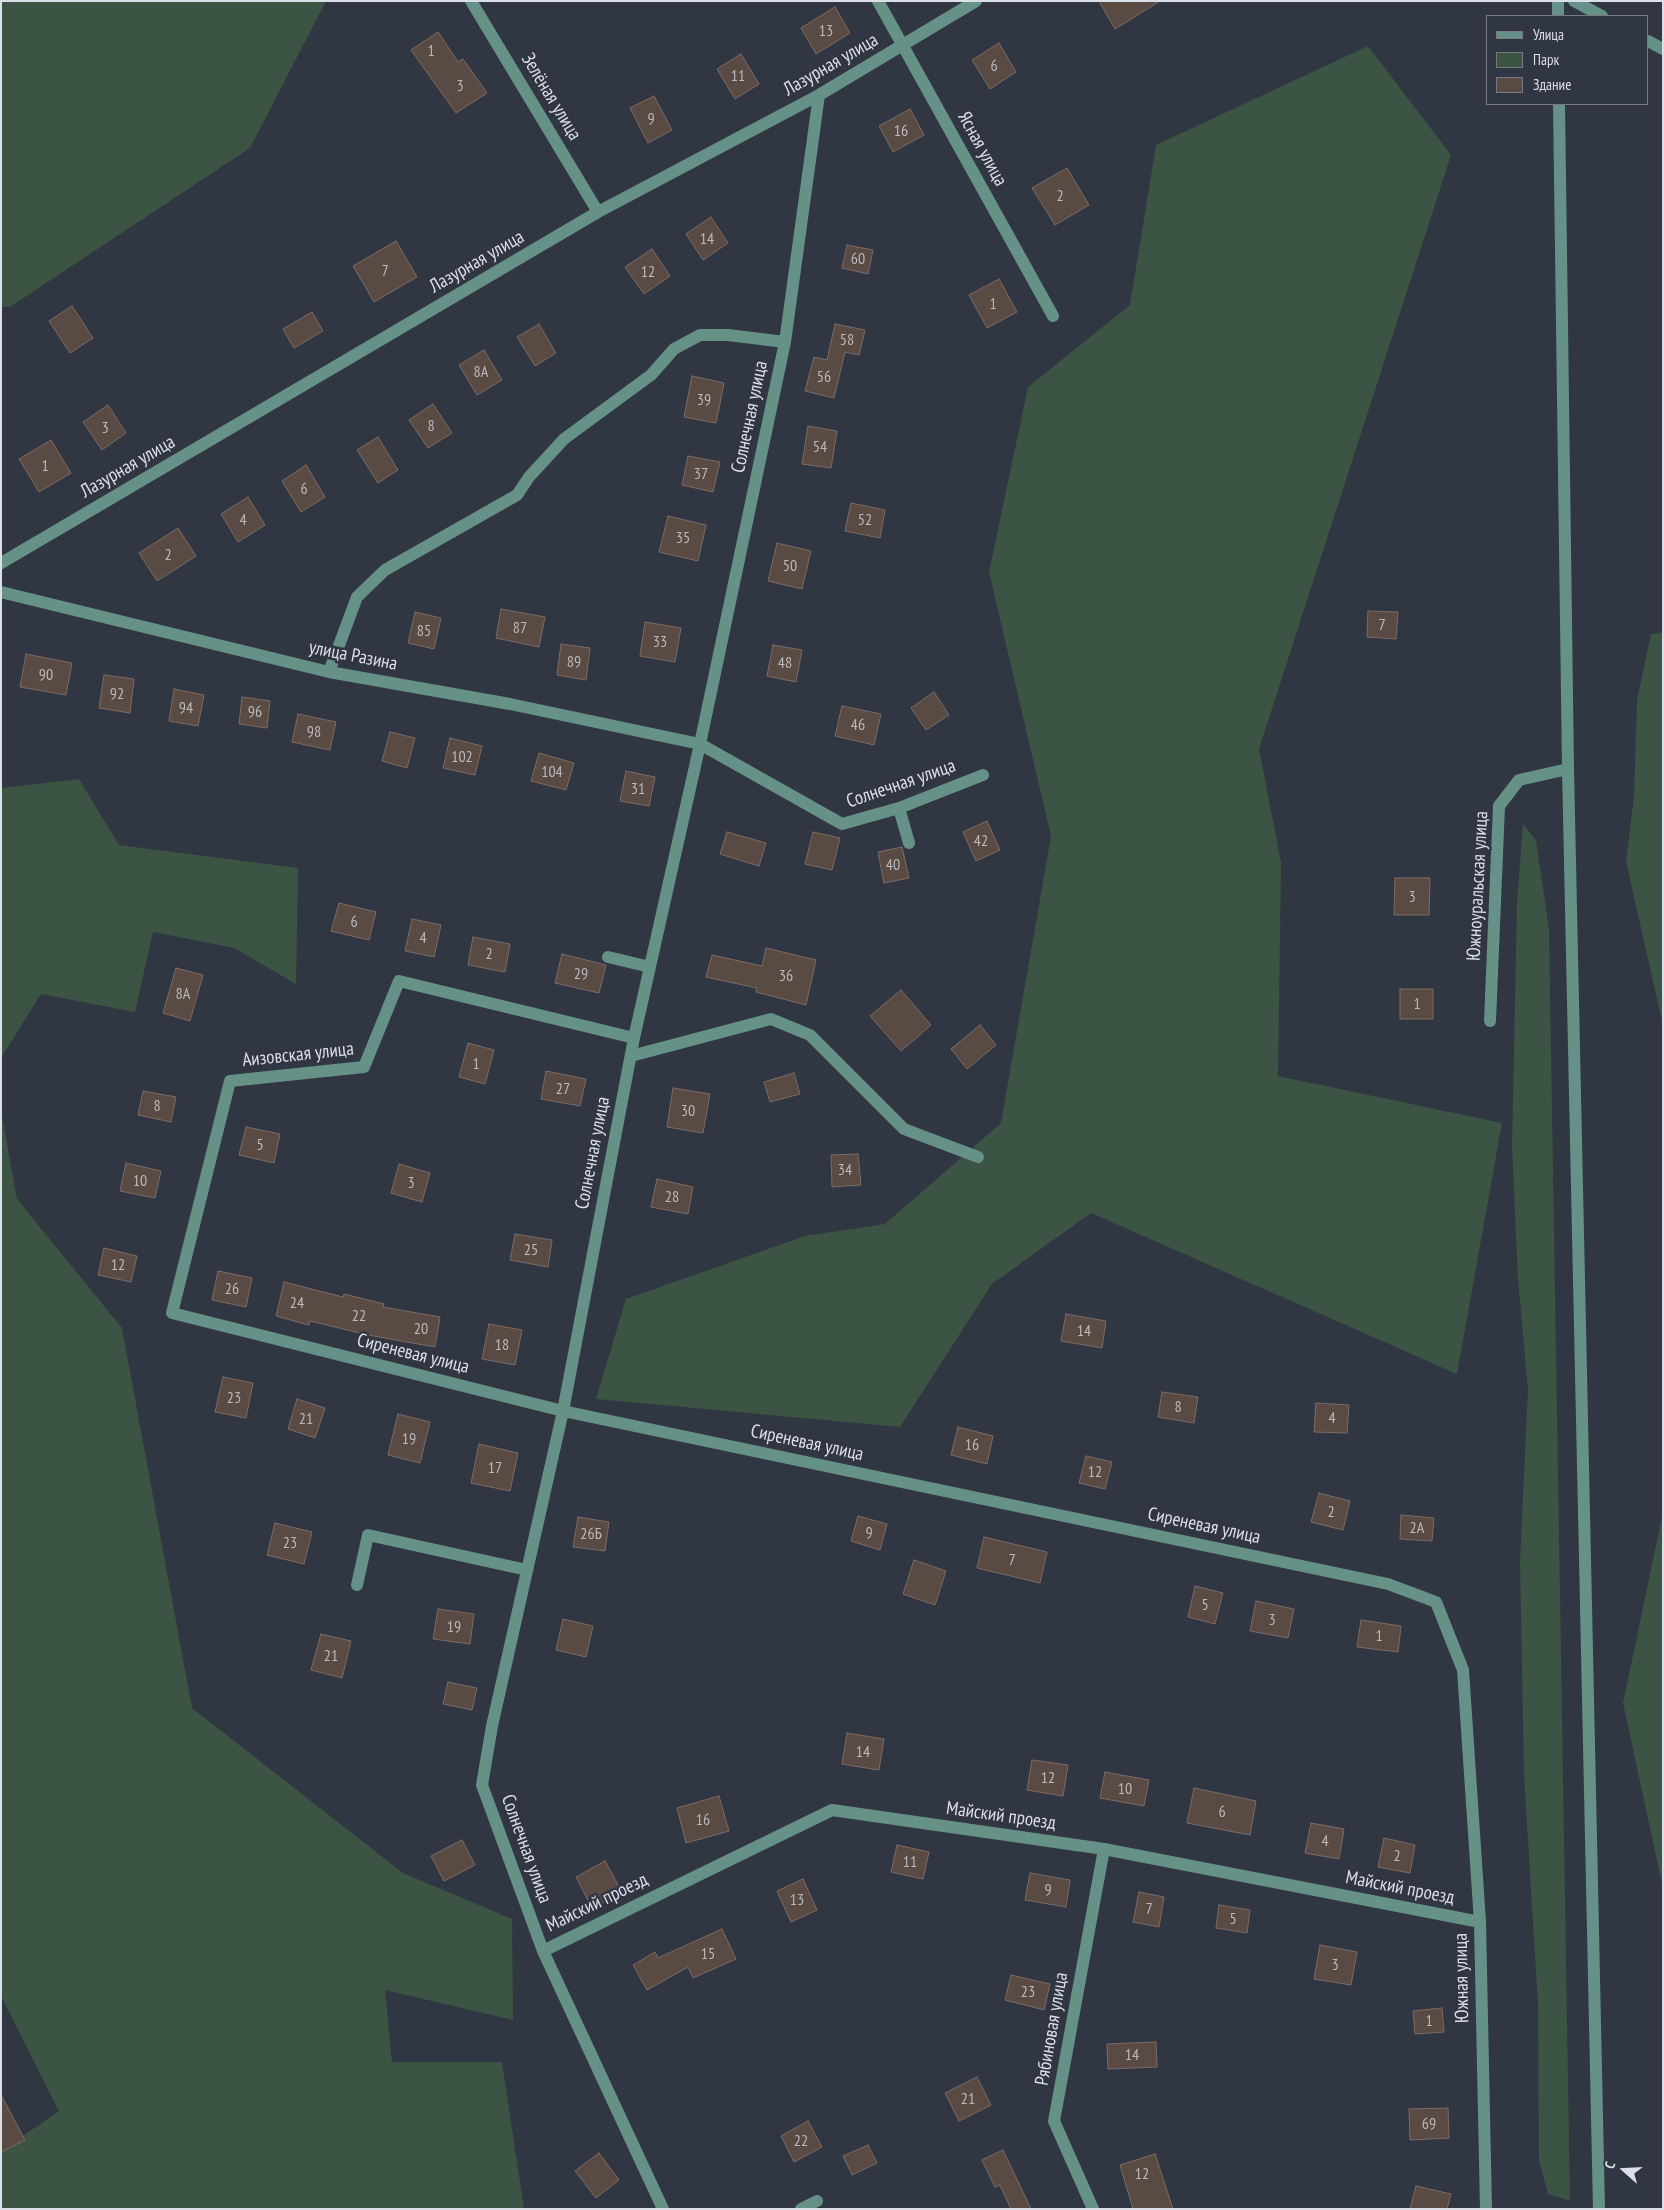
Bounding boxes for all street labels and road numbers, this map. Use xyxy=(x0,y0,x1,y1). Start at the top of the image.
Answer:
street label: Лазурная улица xyxy=(780,29,882,101)
street label: Зелёная улица xyxy=(516,49,586,145)
street label: Ясная улица xyxy=(952,108,1012,190)
street label: Лазурная улица xyxy=(426,226,528,298)
street label: Солнечная улица xyxy=(727,359,773,475)
street label: Лазурная улица xyxy=(77,431,179,503)
street label: улица Разина xyxy=(307,636,399,676)
street label: Солнечная улица xyxy=(843,755,959,813)
street label: Южноуральская улица xyxy=(1463,811,1493,961)
street label: Аизовская улица xyxy=(241,1038,355,1072)
street label: Солнечная улица xyxy=(571,1095,615,1211)
street label: Сиреневая улица xyxy=(355,1329,471,1379)
street label: Сиреневая улица xyxy=(748,1420,866,1466)
street label: Сиреневая улица xyxy=(1145,1503,1263,1549)
street label: Солнечная улица xyxy=(496,1792,556,1906)
street label: Майский проезд xyxy=(945,1797,1057,1835)
street label: Майский проезд xyxy=(1344,1866,1456,1910)
street label: Майский проезд xyxy=(542,1869,652,1937)
street label: Южная улица xyxy=(1450,1933,1474,2023)
street label: Рябиновая улица xyxy=(1031,1971,1073,2087)

